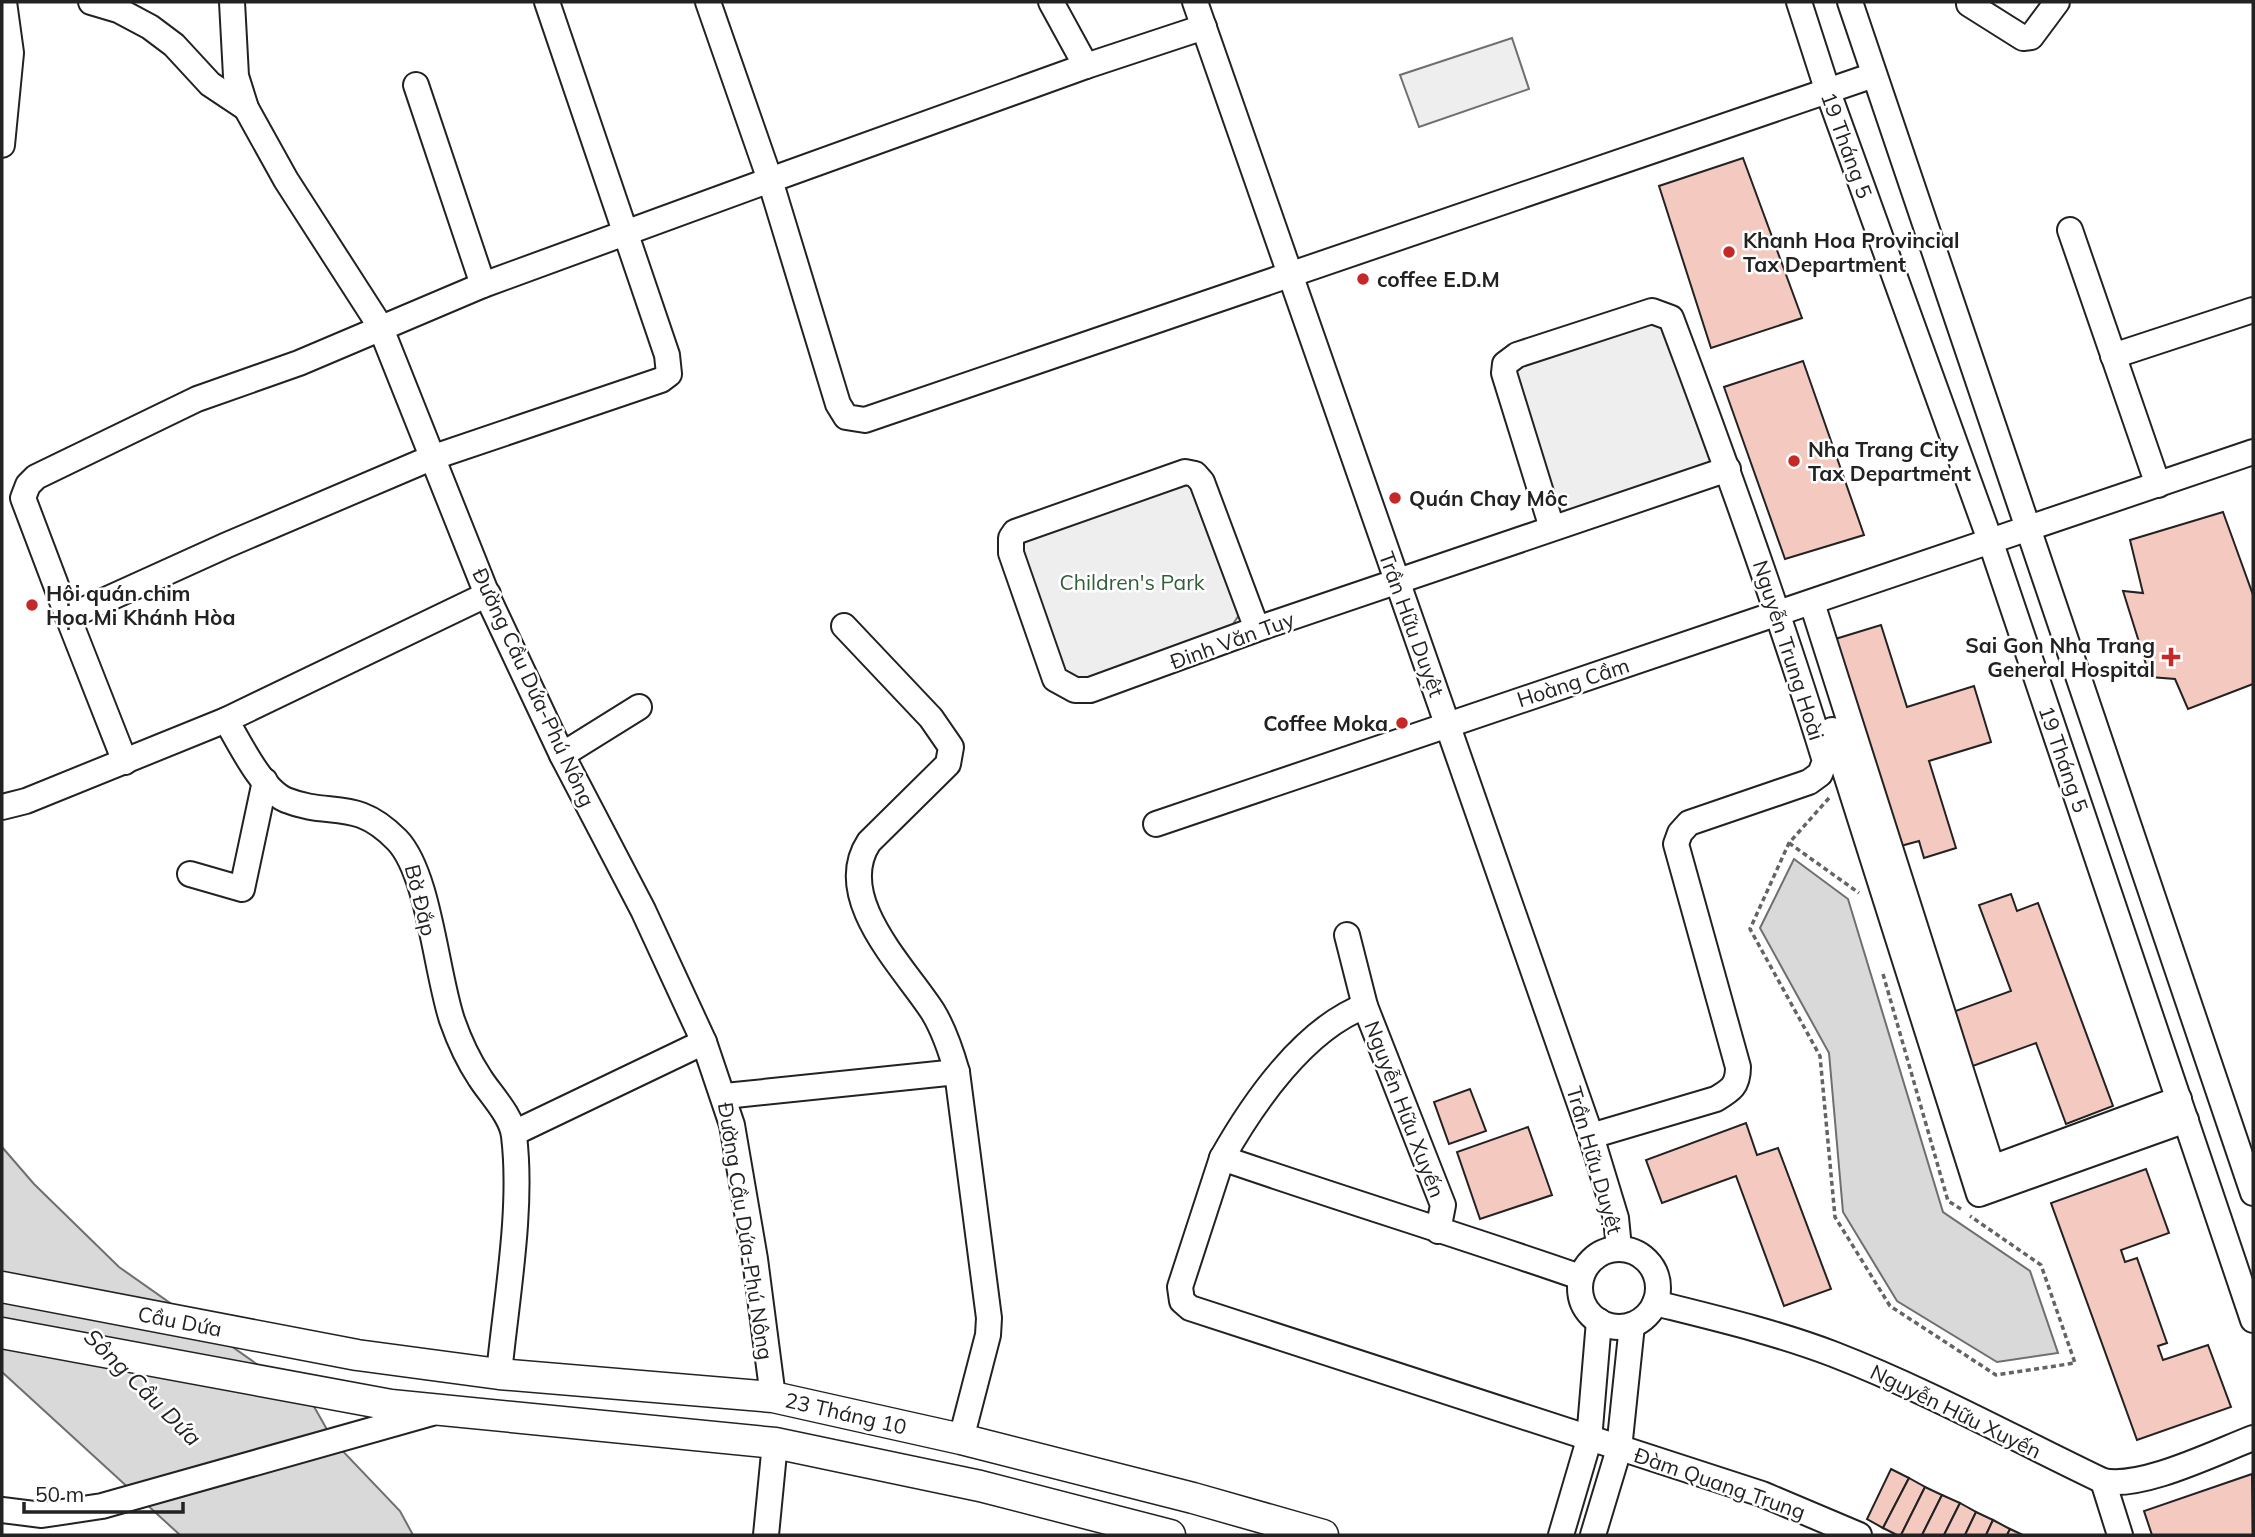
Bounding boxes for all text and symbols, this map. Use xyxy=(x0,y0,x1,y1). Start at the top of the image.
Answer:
street label: 19 Tháng 5 xyxy=(1816,88,1878,202)
place label: Khanh Hoa Provincial Tax Department xyxy=(1743,227,1959,277)
marker: Khanh Hoa Provincial Tax Department xyxy=(1721,244,1737,260)
place label: coffee E.D.M xyxy=(1377,266,1500,292)
marker: coffee E.D.M xyxy=(1355,271,1371,287)
place label: Nha Trang City Tax Department xyxy=(1808,436,1971,486)
marker: Nha Trang City Tax Department xyxy=(1786,453,1802,469)
place label: Quán Chay Môc xyxy=(1409,485,1568,511)
marker: Quán Chay Môc xyxy=(1387,490,1403,506)
street label: Trần Hữu Duyệt xyxy=(1374,548,1450,700)
street label: Nguyễn Trung Hoài xyxy=(1748,557,1830,743)
street label: Đường Cầu Dứa-Phú Nông xyxy=(467,563,601,811)
park label: Children's Park xyxy=(1059,569,1205,595)
place label: Hội quán chim Họa Mi Khánh Hòa xyxy=(46,580,235,630)
marker: Hội quán chim Họa Mi Khánh Hòa xyxy=(24,597,40,613)
street label: Đinh Văn Tuy xyxy=(1166,606,1298,674)
place label: Sai Gon Nha Trang General Hospital xyxy=(1965,632,2155,682)
marker: Sai Gon Nha Trang General Hospital xyxy=(2161,647,2181,667)
street label: Hoàng Cầm xyxy=(1514,652,1632,712)
street label: 19 Tháng 5 xyxy=(2034,702,2094,816)
place label: Coffee Moka xyxy=(1263,710,1388,736)
marker: Coffee Moka xyxy=(1394,715,1410,731)
street label: Bờ Đắp xyxy=(400,862,442,938)
street label: Nguyễn Hữu Xuyến xyxy=(1359,1017,1451,1201)
street label: Trần Hữu Duyệt xyxy=(1561,1083,1629,1237)
street label: Đường Cầu Dứa-Phú Nông xyxy=(713,1100,779,1362)
street label: Cầu Dứa xyxy=(136,1300,224,1342)
water label: Sông Cầu Dứa xyxy=(78,1322,208,1452)
street label: Nguyễn Hữu Xuyến xyxy=(1866,1358,2046,1464)
street label: 23 Tháng 10 xyxy=(783,1386,909,1440)
street label: Đàm Quang Trung xyxy=(1631,1442,1809,1524)
scale bar xyxy=(24,1470,184,1514)
text: 50 m xyxy=(35,1481,84,1507)

